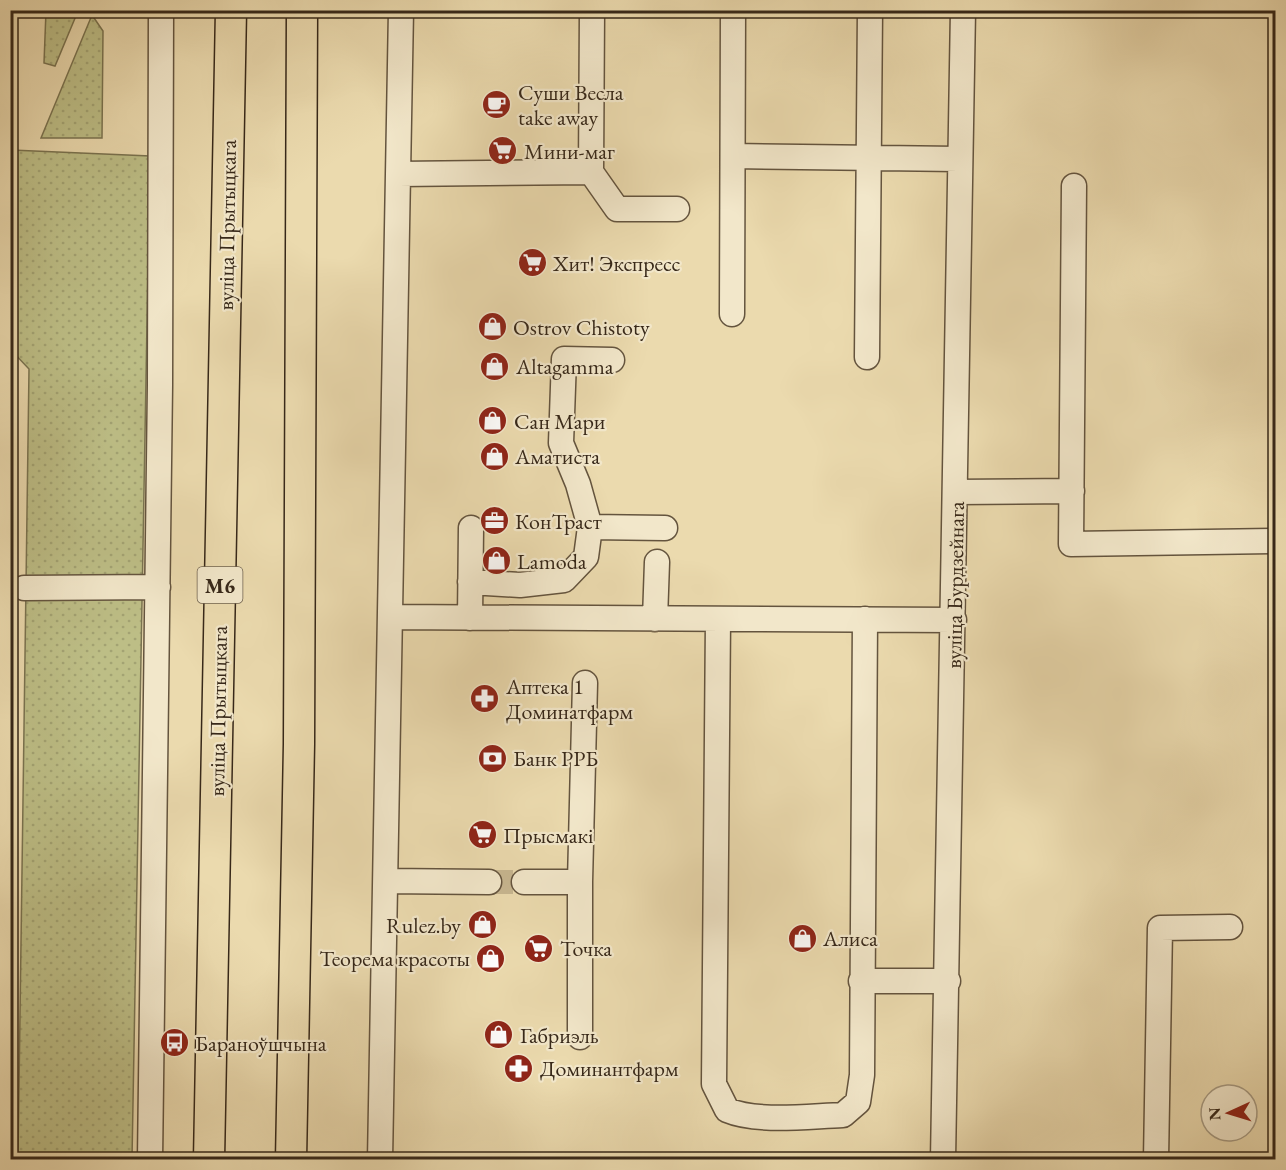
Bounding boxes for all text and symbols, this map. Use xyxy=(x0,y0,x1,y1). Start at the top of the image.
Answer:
place label: Суши Весла take away xyxy=(518,78,624,132)
cafe icon: Суши Весла take away xyxy=(481,89,513,121)
supermarket icon: Мини-маг xyxy=(487,135,519,167)
place label: Мини-маг xyxy=(524,137,615,166)
street label: вуліца Прытыцкага xyxy=(211,139,243,311)
supermarket icon: Хит! Экспресс xyxy=(516,247,548,279)
place label: Хит! Экспресс xyxy=(552,249,680,278)
shop icon: Ostrov Chistoty xyxy=(476,311,508,343)
place label: Ostrov Chistoty xyxy=(513,313,650,342)
shop icon: Altagamma xyxy=(479,350,511,382)
place label: Altagamma xyxy=(515,352,614,381)
shop icon: Сан Мари xyxy=(477,405,509,437)
place label: Сан Мари xyxy=(514,407,606,436)
shop icon: Аматиста xyxy=(478,440,510,472)
place label: Аматиста xyxy=(514,442,600,471)
street label: вуліца Бурдзейнага xyxy=(939,501,971,669)
office icon: КонТраст xyxy=(478,505,510,537)
place label: КонТраст xyxy=(515,507,602,536)
shop icon: Lamoda xyxy=(480,545,512,577)
place label: Lamoda xyxy=(517,547,587,576)
road number: М6 xyxy=(198,567,242,603)
street label: вуліца Прытыцкага xyxy=(202,625,234,797)
place label: Аптека 1 Доминатфарм xyxy=(505,672,633,726)
pharmacy icon: Аптека 1 Доминатфарм xyxy=(469,683,501,715)
bank icon: Банк РРБ xyxy=(476,742,508,774)
place label: Банк РРБ xyxy=(513,744,598,773)
supermarket icon: Прысмакі xyxy=(466,819,498,851)
place label: Прысмакі xyxy=(503,821,593,850)
shop icon: Rulez.by xyxy=(466,909,498,941)
place label: Rulez.by xyxy=(386,911,461,940)
shop icon: Алиса xyxy=(786,922,818,954)
place label: Алиса xyxy=(822,924,878,953)
supermarket icon: Точка xyxy=(523,932,555,964)
place label: Точка xyxy=(560,934,612,963)
shop icon: Теорема красоты xyxy=(475,942,507,974)
place label: Теорема красоты xyxy=(319,944,470,973)
shop icon: Габриэль xyxy=(483,1019,515,1051)
place label: Габриэль xyxy=(520,1021,599,1050)
bus stop icon: Бараноўшчына xyxy=(158,1027,190,1059)
place label: Бараноўшчына xyxy=(195,1029,327,1058)
pharmacy icon: Доминантфарм xyxy=(503,1052,535,1084)
place label: Доминантфарм xyxy=(540,1054,679,1083)
north arrow xyxy=(1199,1083,1259,1143)
text: N xyxy=(1204,1107,1225,1121)

